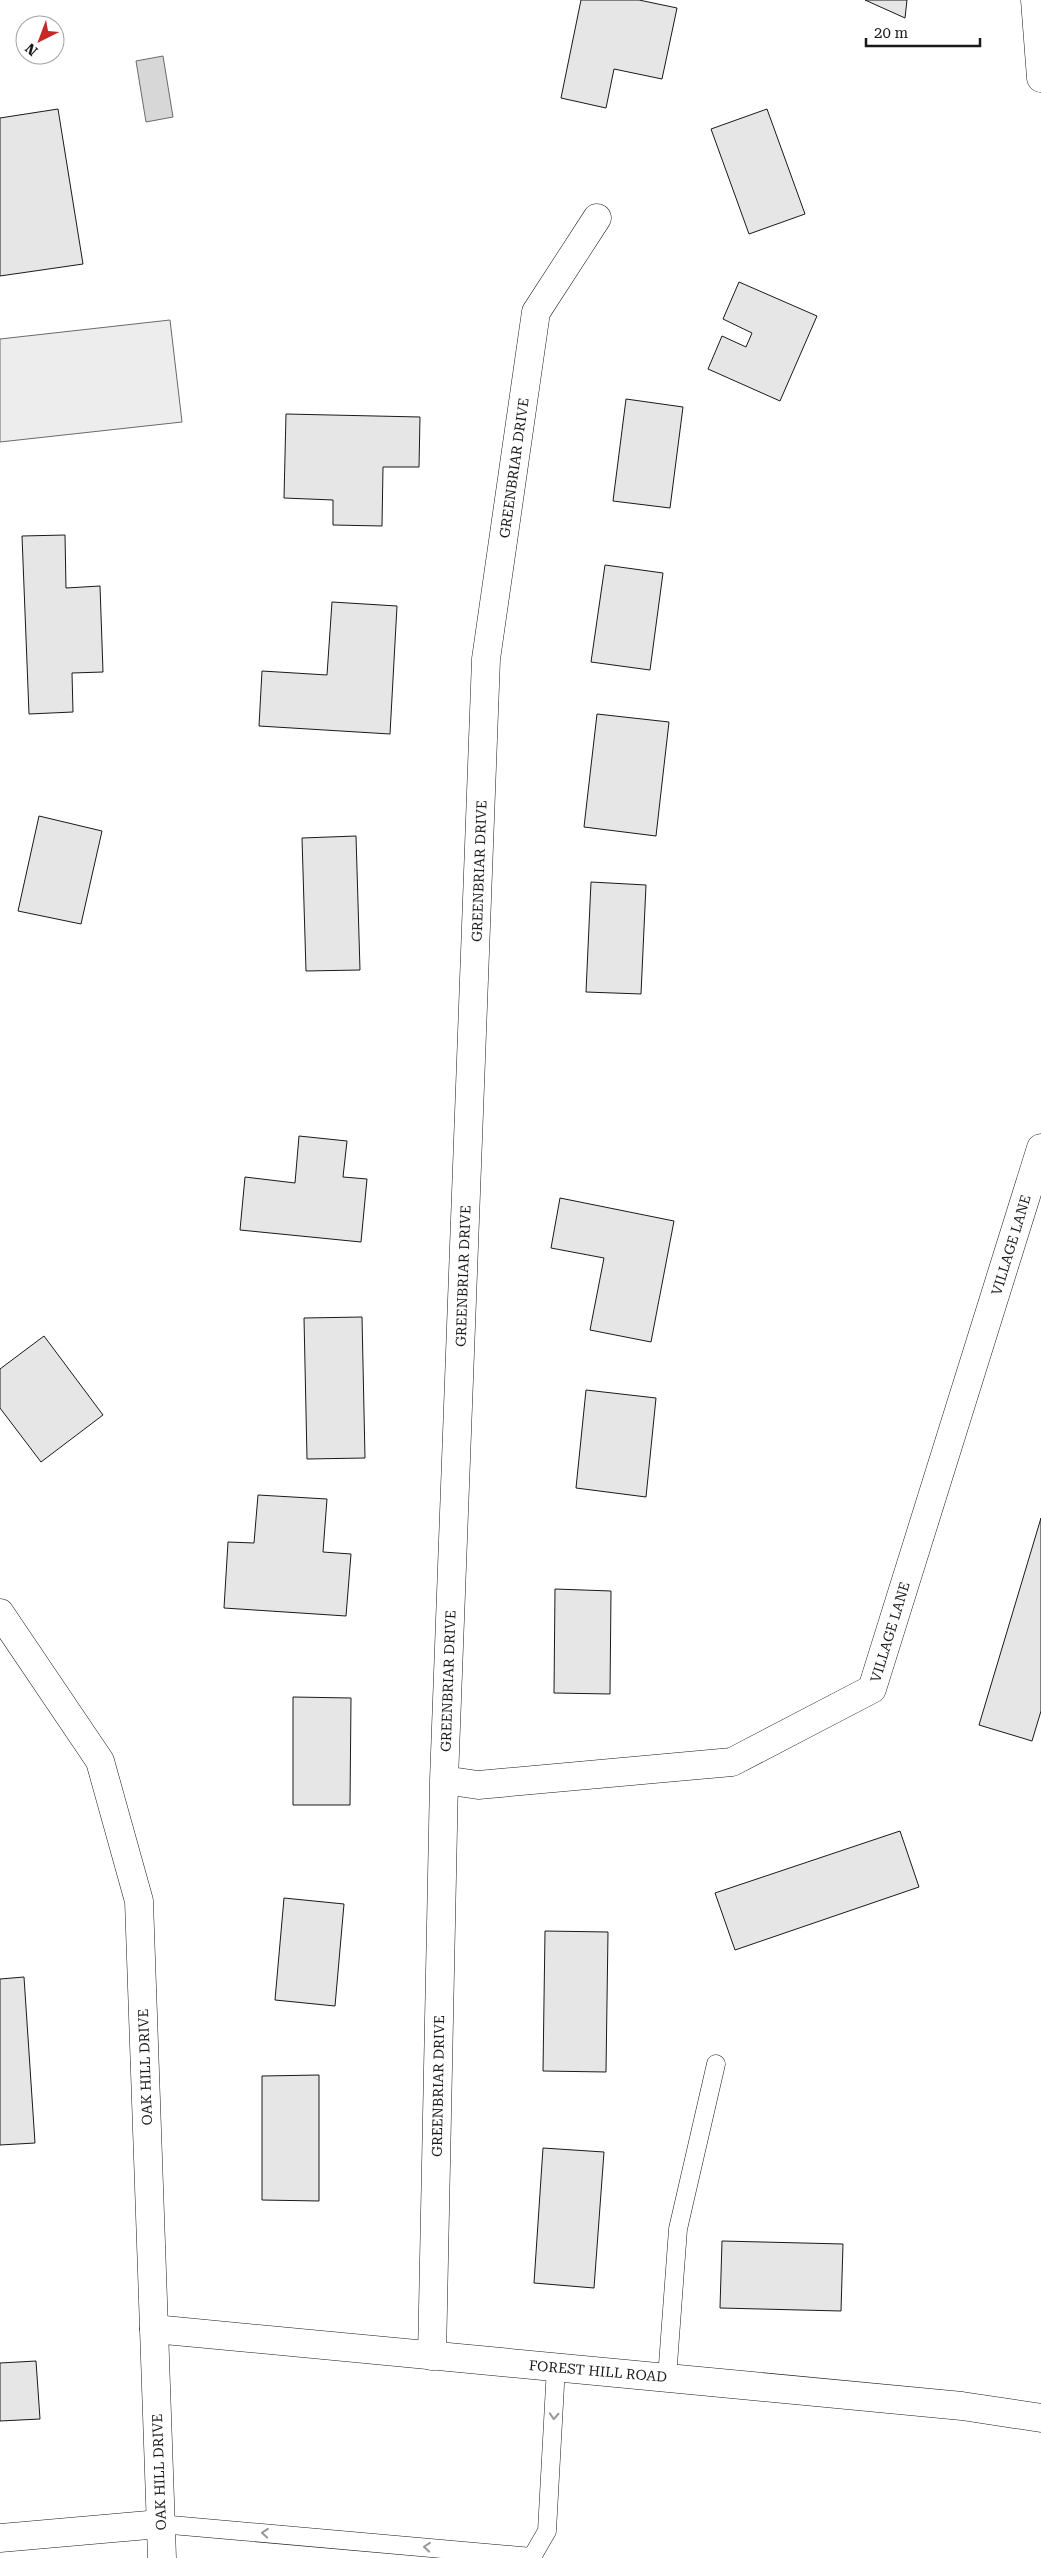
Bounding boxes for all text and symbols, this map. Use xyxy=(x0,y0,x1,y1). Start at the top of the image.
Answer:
north arrow xyxy=(15,15,65,65)
scale bar xyxy=(866,15,980,47)
text: 20 m xyxy=(874,24,909,42)
text: N xyxy=(22,40,41,59)
street label: GREENBRIAR DRIVE xyxy=(496,397,532,539)
street label: GREENBRIAR DRIVE xyxy=(469,800,489,942)
street label: VILLAGE LANE xyxy=(988,1193,1034,1297)
street label: GREENBRIAR DRIVE xyxy=(453,1205,473,1347)
street label: VILLAGE LANE xyxy=(867,1580,913,1684)
street label: GREENBRIAR DRIVE xyxy=(438,1610,458,1752)
street label: OAK HILL DRIVE xyxy=(135,2008,155,2126)
street label: GREENBRIAR DRIVE xyxy=(429,2015,447,2157)
street label: FOREST HILL ROAD xyxy=(528,2357,668,2385)
one-way arrow xyxy=(548,2412,559,2420)
street label: OAK HILL DRIVE xyxy=(149,2413,169,2531)
one-way arrow xyxy=(261,2528,269,2539)
one-way arrow xyxy=(423,2542,431,2553)

